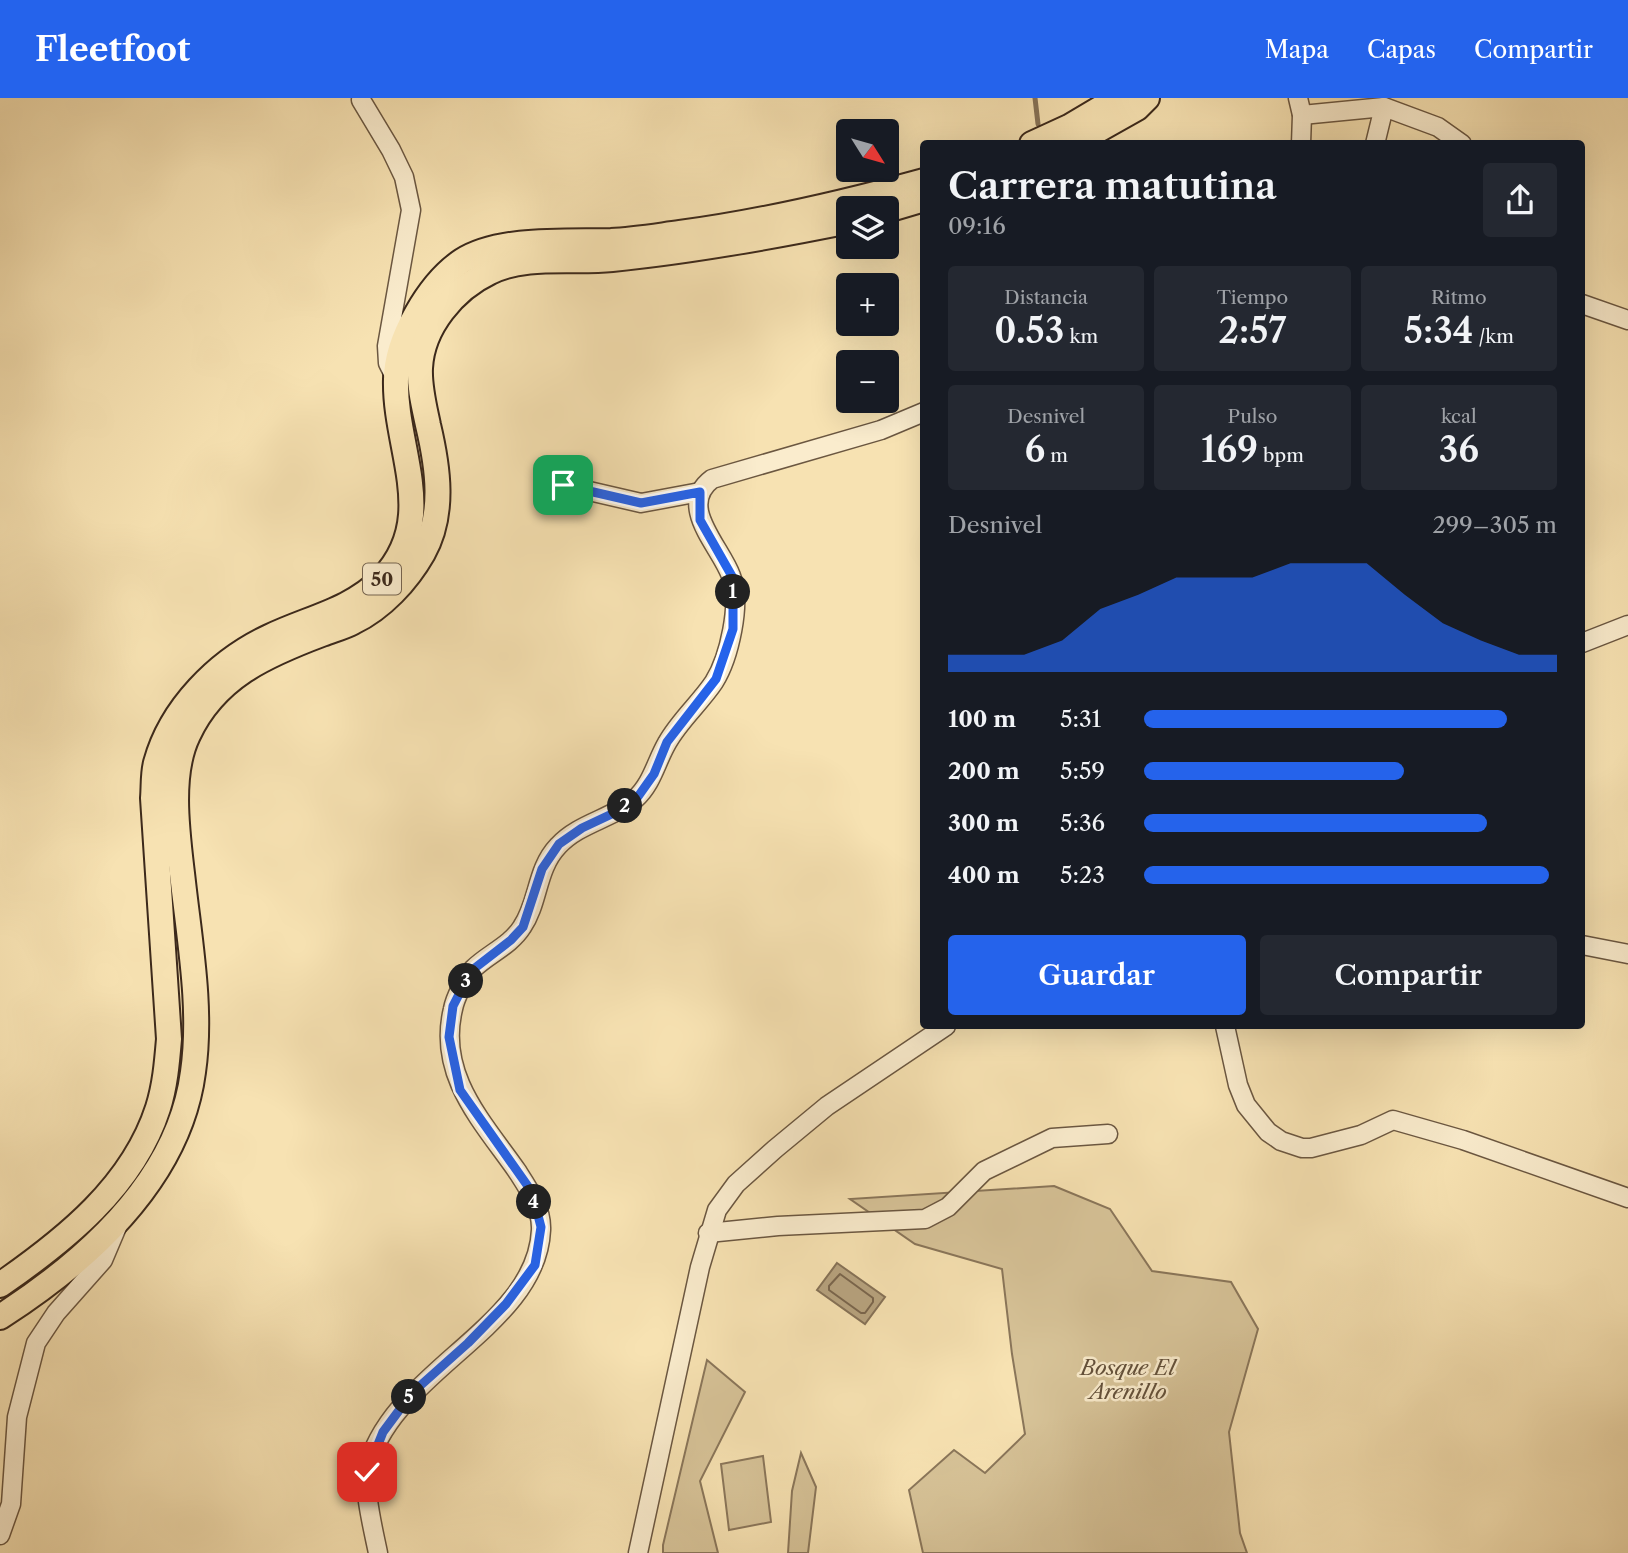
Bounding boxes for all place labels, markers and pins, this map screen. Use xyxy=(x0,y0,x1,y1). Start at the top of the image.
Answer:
pin xyxy=(533,455,593,515)
pin: 1 xyxy=(716,574,750,610)
pin: 2 xyxy=(608,788,642,824)
pin: 3 xyxy=(448,964,484,998)
pin: 4 xyxy=(516,1184,552,1220)
pin: 5 xyxy=(392,1380,426,1414)
pin xyxy=(337,1442,397,1502)

